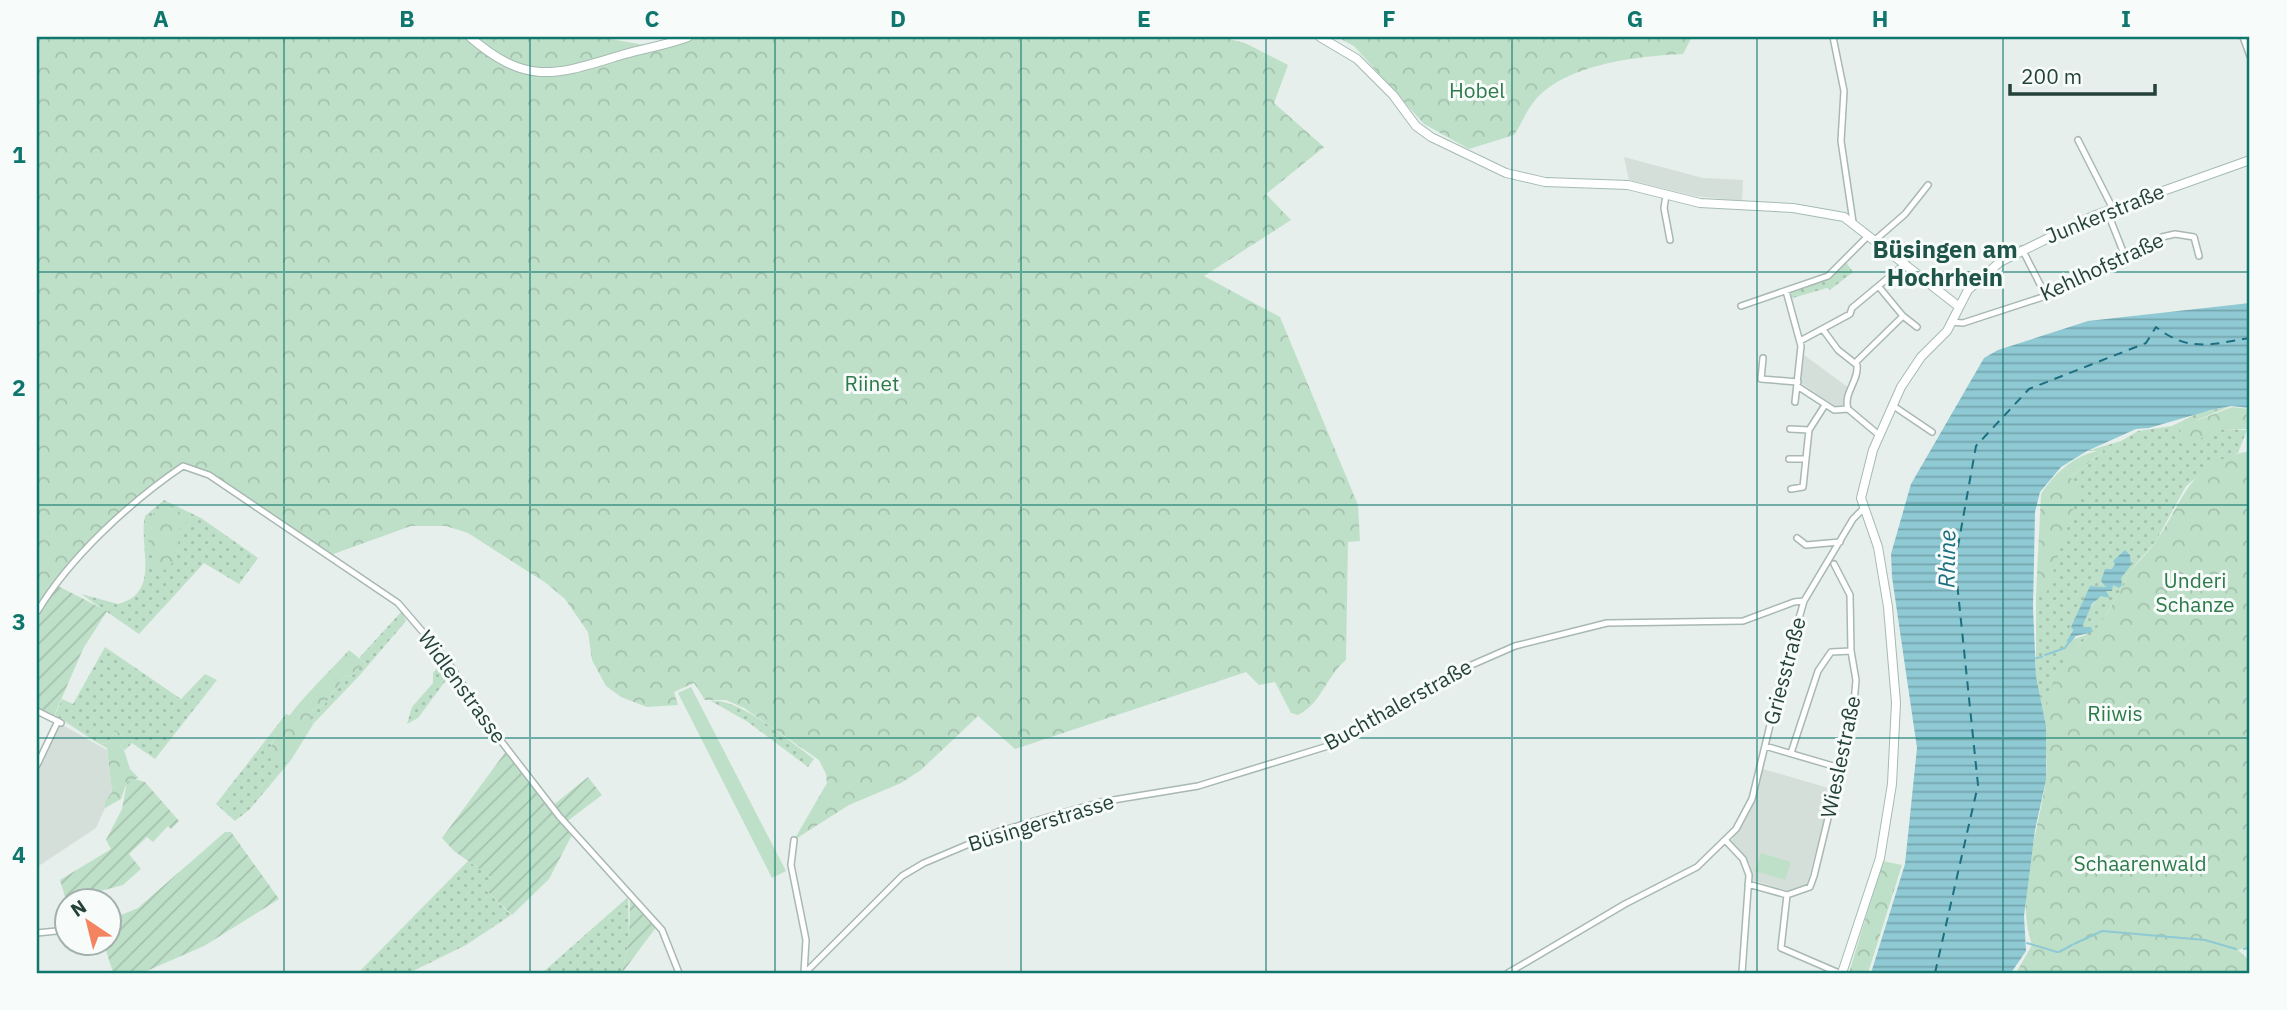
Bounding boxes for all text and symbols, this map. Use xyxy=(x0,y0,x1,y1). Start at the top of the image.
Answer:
text: A xyxy=(153,3,169,33)
text: B xyxy=(399,3,415,33)
text: C xyxy=(645,3,660,33)
text: D xyxy=(890,3,906,33)
text: E xyxy=(1137,3,1151,33)
text: F xyxy=(1382,3,1396,33)
text: G xyxy=(1627,3,1643,33)
text: H xyxy=(1872,3,1888,33)
text: I xyxy=(2121,3,2131,33)
scale bar xyxy=(2010,52,2156,96)
text: 200 m xyxy=(2021,62,2082,90)
park label: Hobel xyxy=(1449,76,1505,104)
text: 1 xyxy=(12,139,26,169)
street label: Junkerstraße xyxy=(2041,177,2168,250)
street label: Kehlhofstraße xyxy=(2035,225,2168,307)
district label: Büsingen am Hochrhein xyxy=(1872,233,2018,293)
park label: Riinet xyxy=(845,369,899,397)
text: 2 xyxy=(12,372,26,402)
water label: Rhine xyxy=(1930,529,1962,588)
park label: Underi Schanze xyxy=(2156,566,2234,618)
text: 3 xyxy=(12,606,26,636)
street label: Griesstraße xyxy=(1756,614,1812,728)
street label: Widlenstrasse xyxy=(412,624,513,749)
street label: Buchthalerstraße xyxy=(1319,652,1476,756)
street label: Wieslestraße xyxy=(1813,693,1867,820)
park label: Riiwis xyxy=(2087,699,2143,727)
street label: Büsingerstrasse xyxy=(964,787,1117,858)
text: 4 xyxy=(12,839,26,869)
park label: Schaarenwald xyxy=(2073,849,2207,877)
north arrow xyxy=(52,888,122,958)
text: N xyxy=(66,894,91,922)

